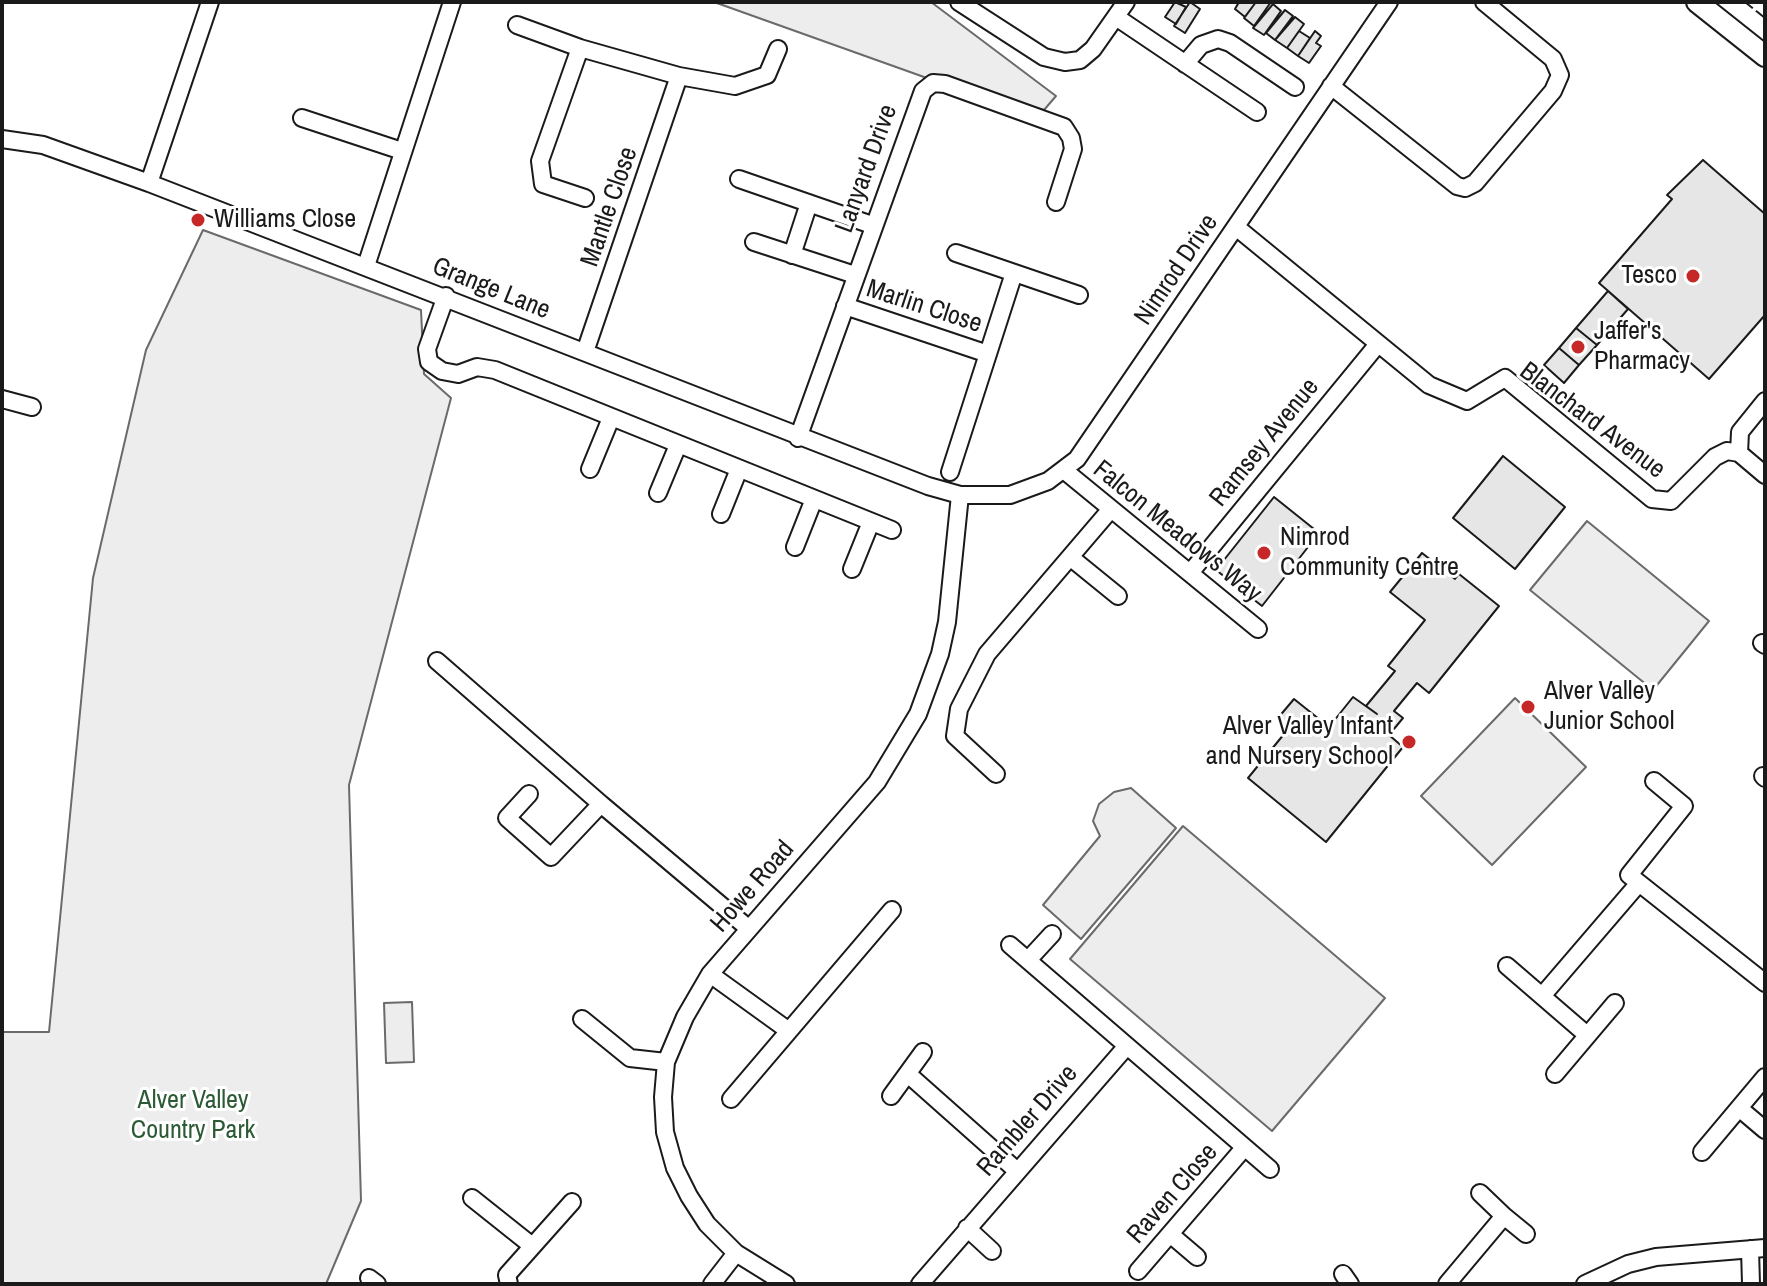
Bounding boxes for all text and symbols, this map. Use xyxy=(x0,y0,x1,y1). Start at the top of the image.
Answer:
street label: Lanyard Drive xyxy=(829,101,905,237)
street label: Mantle Close xyxy=(575,143,645,271)
place label: Williams Close xyxy=(214,204,356,236)
street label: Nimrod Drive xyxy=(1129,209,1225,331)
marker: Williams Close xyxy=(189,211,207,229)
street label: Grange Lane xyxy=(427,251,555,327)
place label: Tesco xyxy=(1621,260,1677,292)
marker: Tesco xyxy=(1684,267,1702,285)
street label: Marlin Close xyxy=(862,274,986,340)
place label: Jaffer's Pharmacy xyxy=(1594,316,1690,378)
marker: Jaffer's Pharmacy xyxy=(1569,338,1587,356)
street label: Blanchard Avenue xyxy=(1513,356,1671,486)
street label: Ramsey Avenue xyxy=(1204,373,1326,513)
street label: Falcon Meadows Way xyxy=(1086,454,1268,610)
place label: Nimrod Community Centre xyxy=(1280,522,1459,584)
marker: Nimrod Community Centre xyxy=(1255,544,1273,562)
place label: Alver Valley Junior School xyxy=(1544,676,1674,738)
marker: Alver Valley Junior School xyxy=(1519,698,1537,716)
place label: Alver Valley Infant and Nursery School xyxy=(1206,711,1393,772)
marker: Alver Valley Infant and Nursery School xyxy=(1400,733,1418,751)
street label: Howe Road xyxy=(705,835,801,939)
street label: Rambler Drive xyxy=(971,1059,1085,1183)
park label: Alver Valley Country Park xyxy=(131,1085,255,1146)
street label: Raven Close xyxy=(1121,1138,1225,1250)

